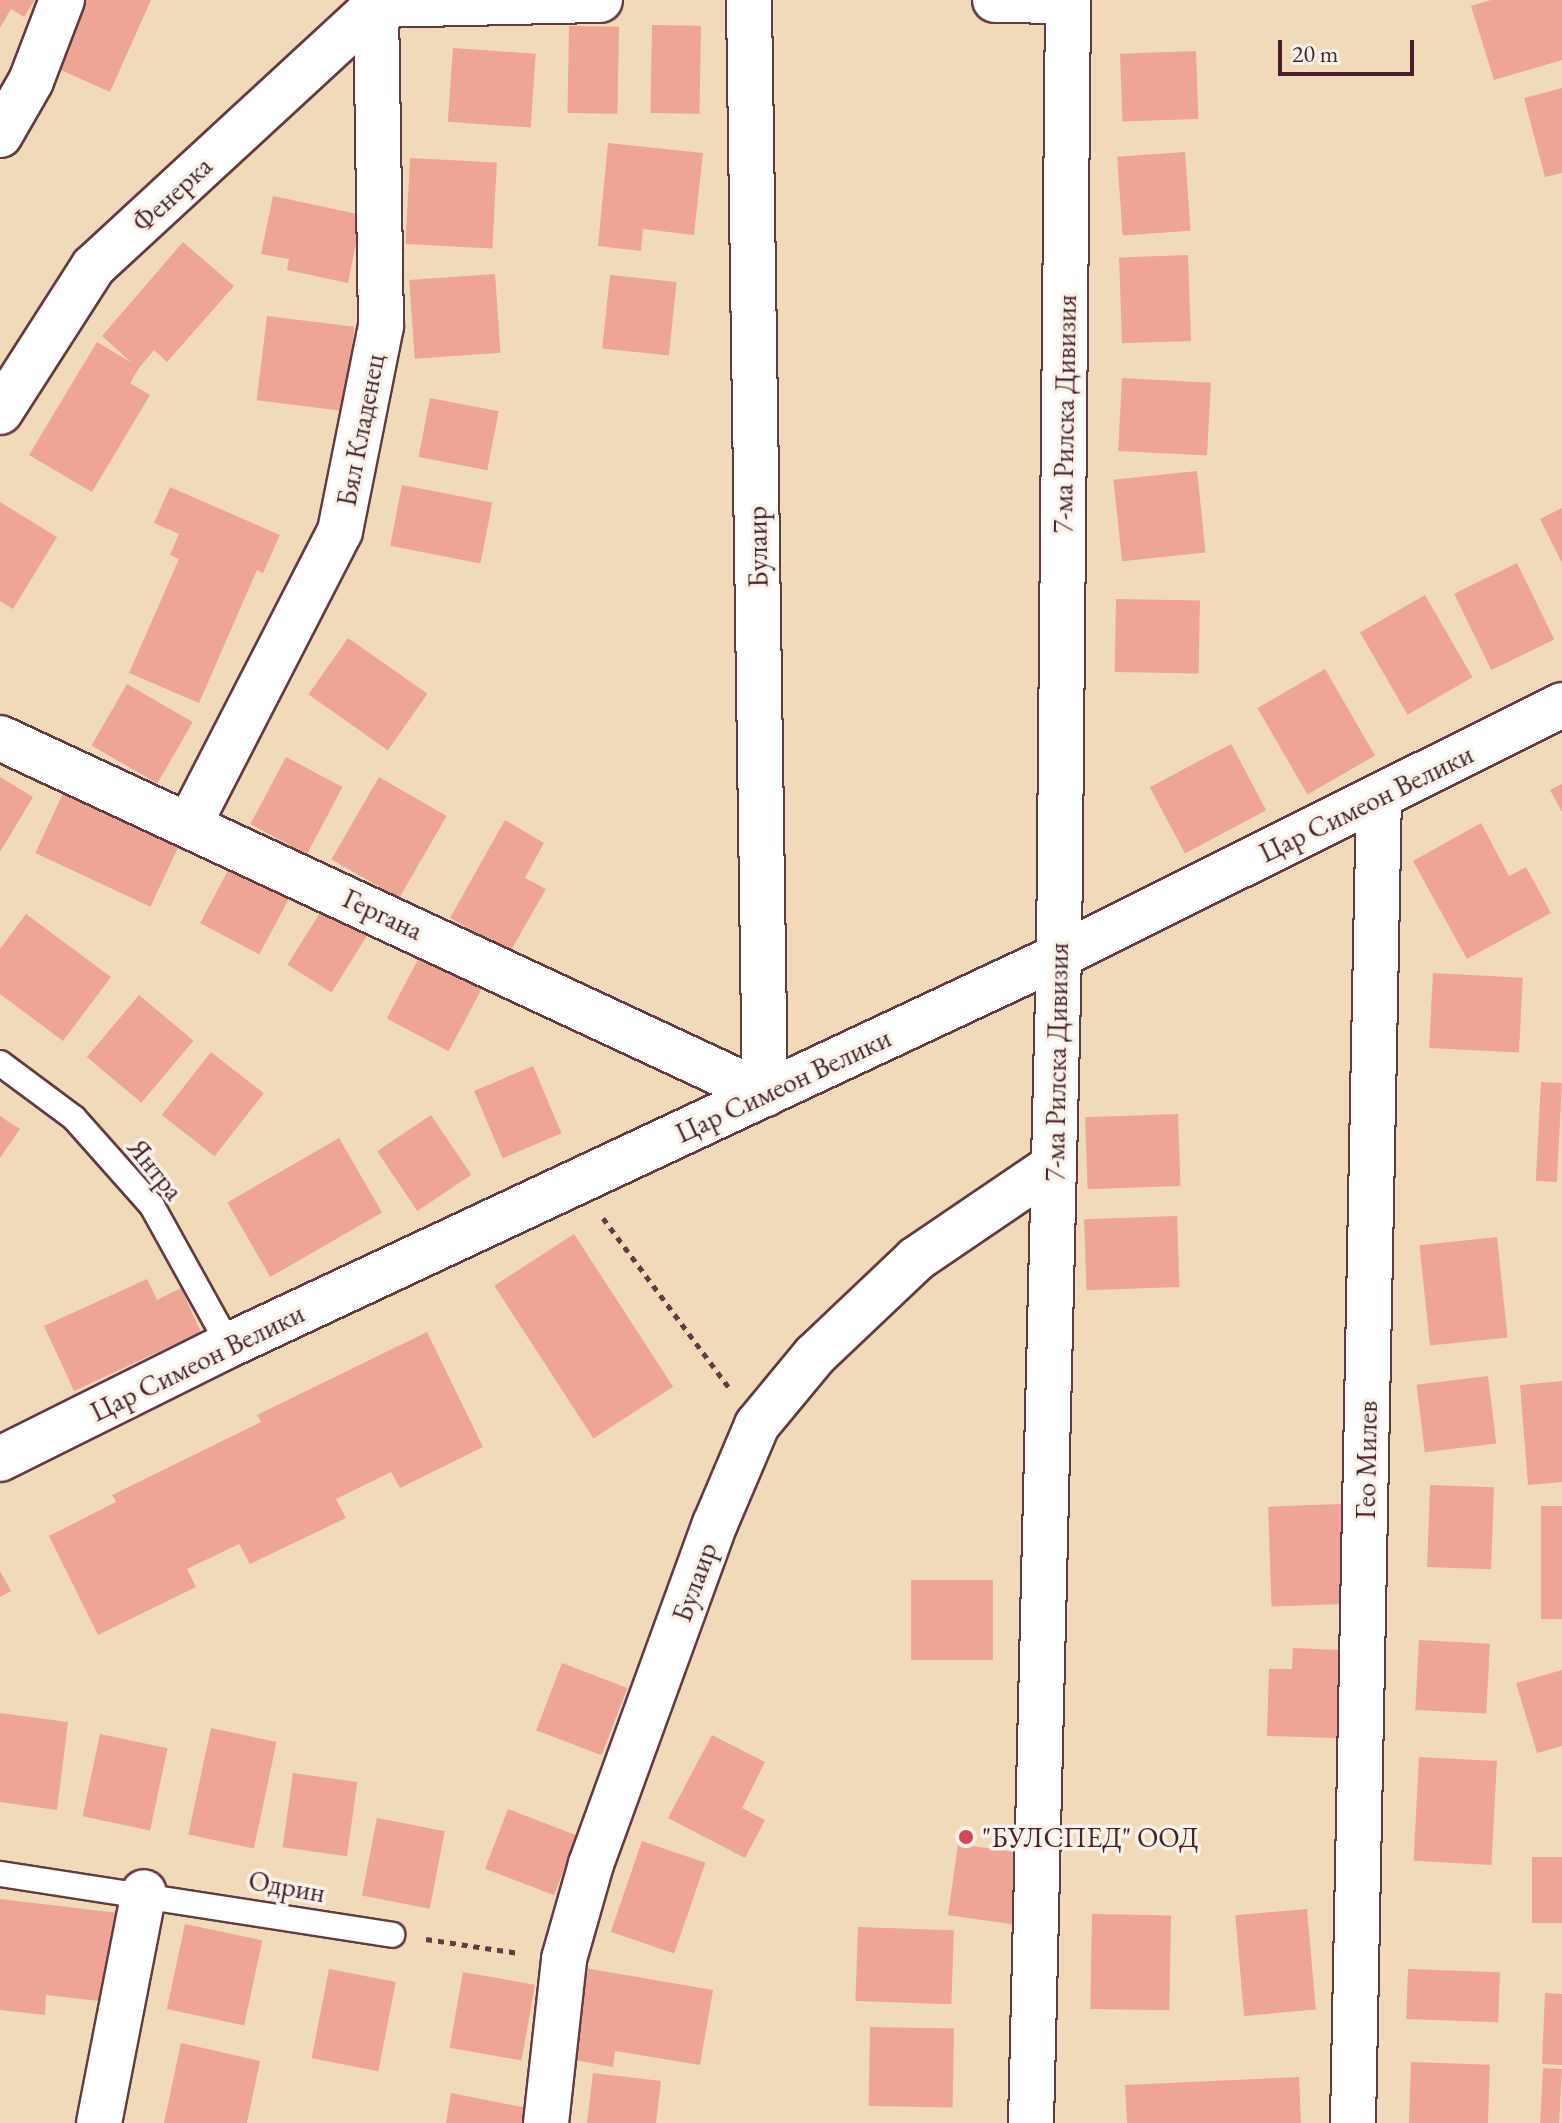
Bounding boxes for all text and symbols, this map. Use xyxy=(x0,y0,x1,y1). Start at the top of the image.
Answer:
scale bar xyxy=(1282,24,1418,74)
text: 20 m xyxy=(1292,38,1339,69)
street label: Фенерка xyxy=(125,149,219,239)
street label: 7-ма Рилска Дивизия xyxy=(1045,294,1083,534)
street label: Бял Кладенец xyxy=(329,351,391,509)
street label: Булаир xyxy=(739,506,775,588)
street label: Цар Симеон Велики xyxy=(1254,737,1478,869)
street label: Гергана xyxy=(338,881,428,947)
street label: 7-ма Рилска Дивизия xyxy=(1037,942,1075,1182)
street label: Цар Симеон Велики xyxy=(670,1020,896,1150)
street label: Янтра xyxy=(121,1131,191,1207)
street label: Цар Симеон Велики xyxy=(85,1296,309,1428)
street label: Гео Милев xyxy=(1348,1401,1384,1519)
street label: Булаир xyxy=(664,1538,724,1626)
place label: "БУЛСПЕД" ООД xyxy=(982,1820,1199,1854)
marker: "БУЛСПЕД" ООД xyxy=(957,1828,975,1846)
street label: Одрин xyxy=(246,1863,328,1909)

